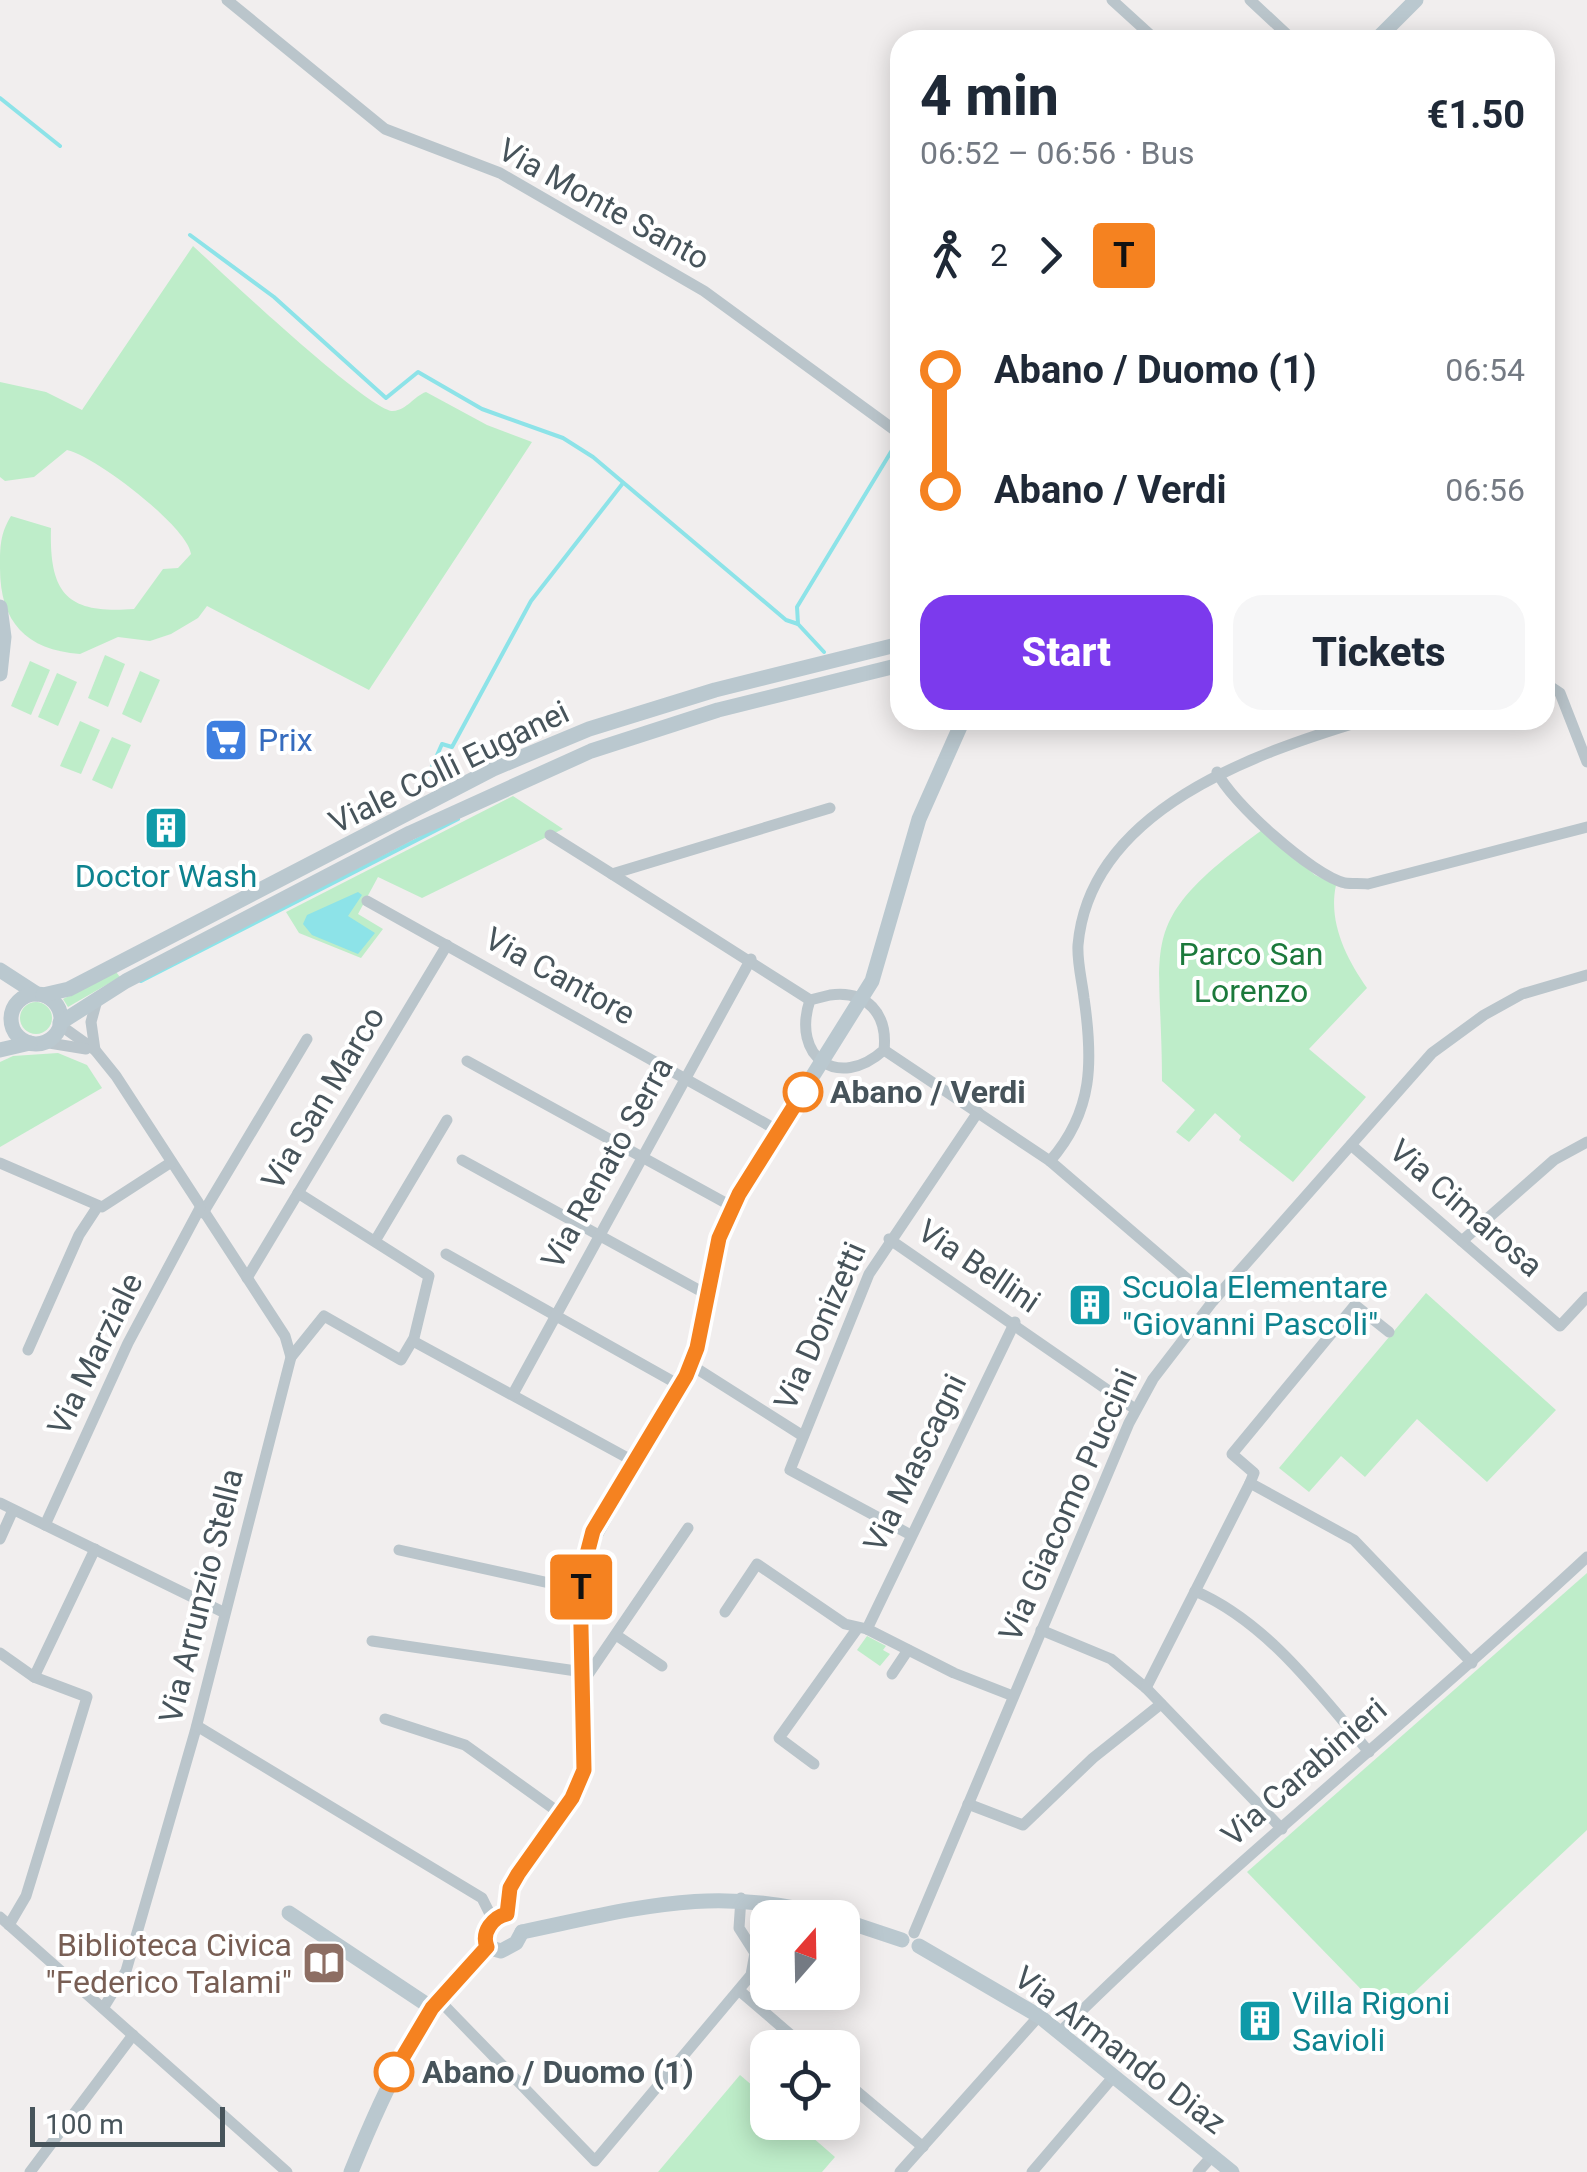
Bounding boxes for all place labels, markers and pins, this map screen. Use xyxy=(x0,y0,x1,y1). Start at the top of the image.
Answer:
supermarket icon: Prix xyxy=(203,717,249,763)
place label: Prix xyxy=(258,721,313,759)
building icon: Doctor Wash xyxy=(143,805,189,851)
place label: Doctor Wash xyxy=(75,857,257,895)
marker: Abano / Verdi xyxy=(784,1073,822,1111)
place label: Abano / Verdi xyxy=(830,1073,1026,1111)
place label: Scuola Elementare "Giovanni Pascoli" xyxy=(1122,1268,1388,1343)
building icon: Scuola Elementare "Giovanni Pascoli" xyxy=(1067,1282,1113,1328)
place label: Biblioteca Civica "Federico Talami" xyxy=(45,1926,292,2001)
library icon: Biblioteca Civica "Federico Talami" xyxy=(301,1940,347,1986)
place label: Villa Rigoni Savioli xyxy=(1292,1984,1450,2059)
building icon: Villa Rigoni Savioli xyxy=(1237,1998,1283,2044)
marker: Abano / Duomo (1) xyxy=(375,2053,413,2091)
place label: Abano / Duomo (1) xyxy=(422,2053,694,2091)

